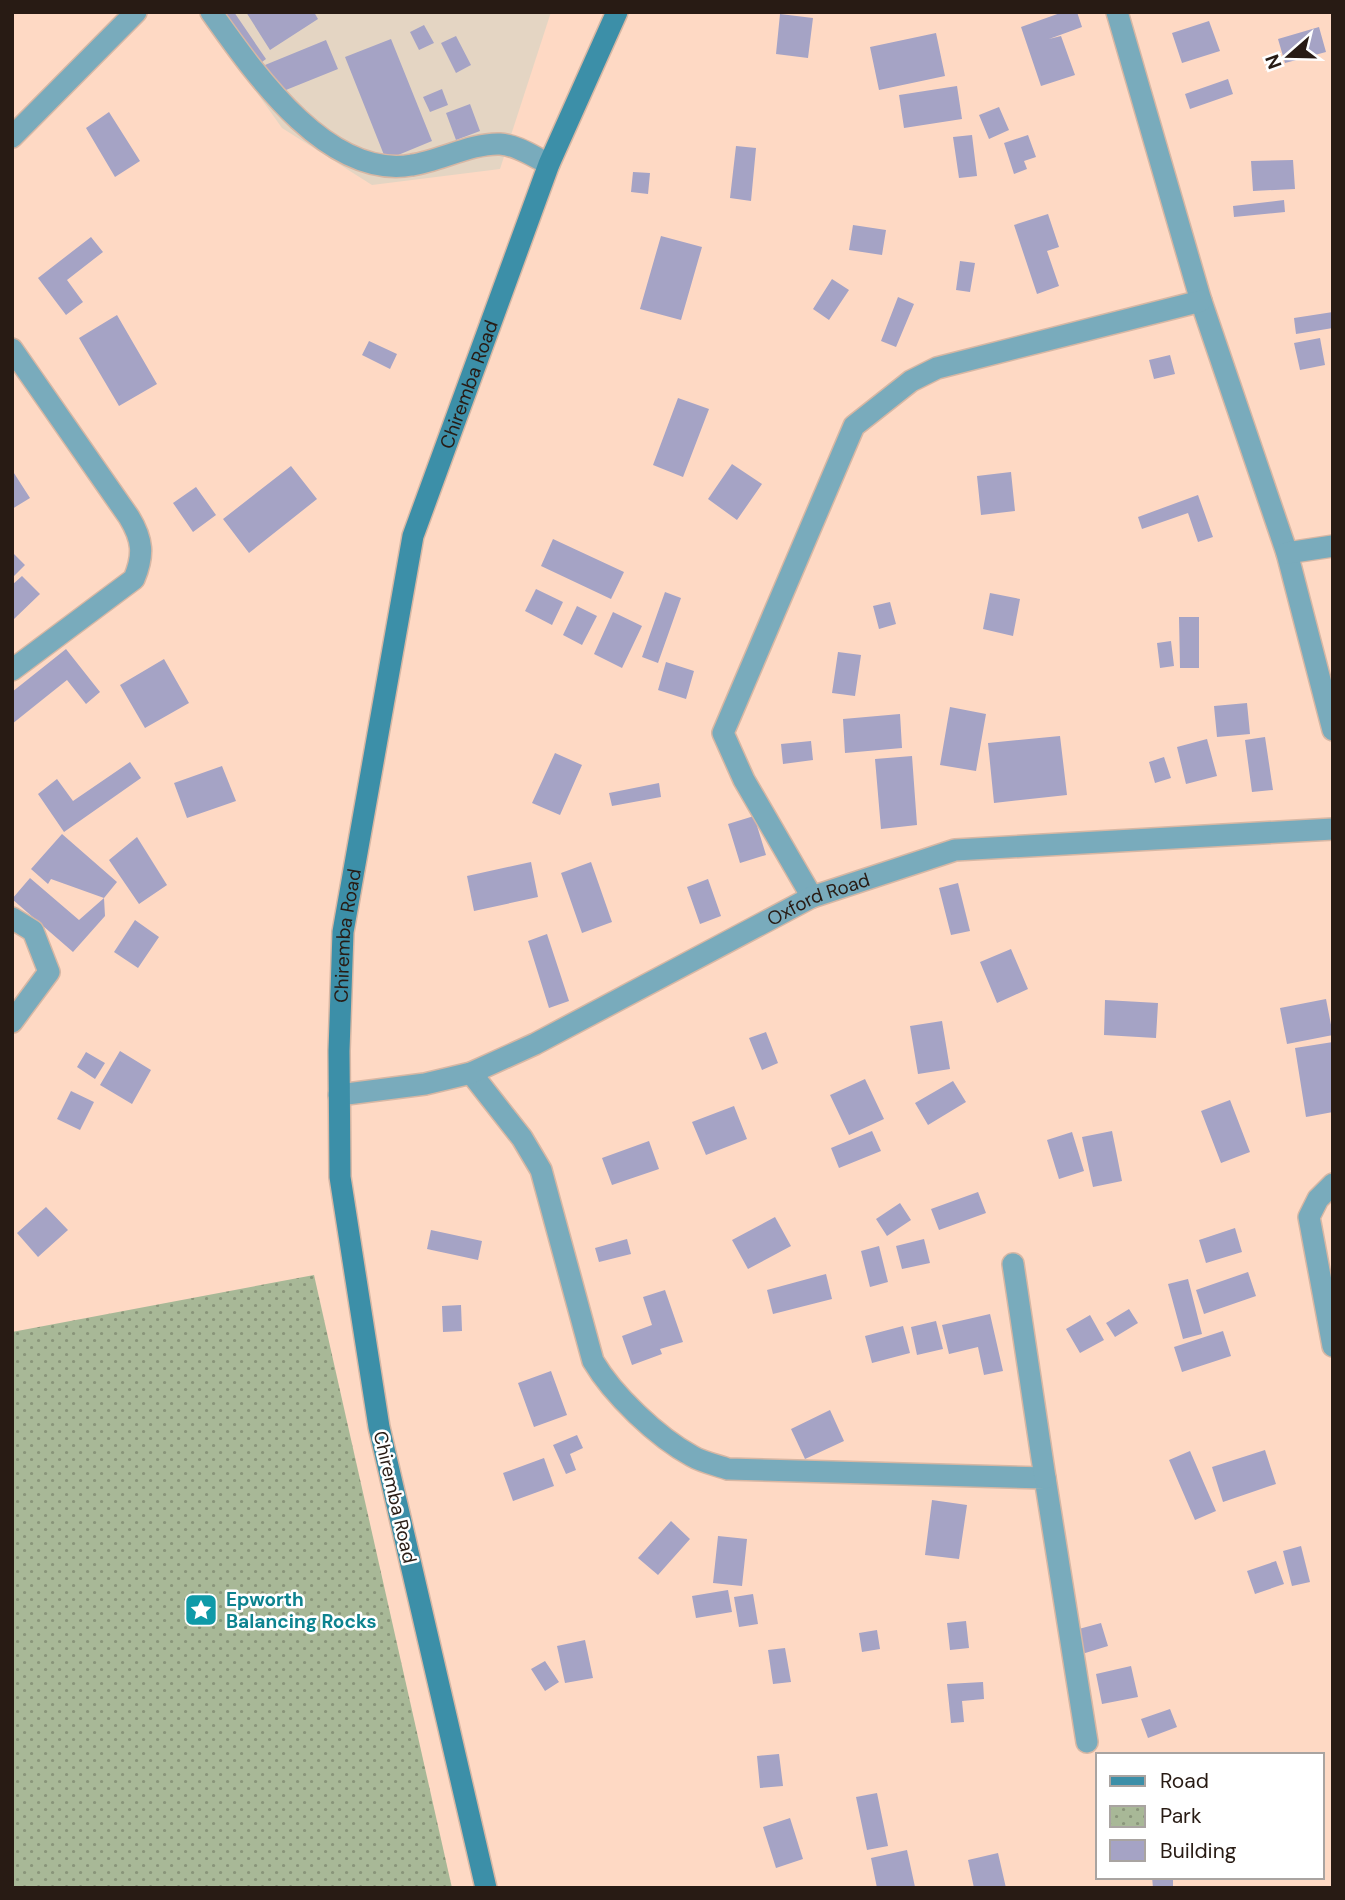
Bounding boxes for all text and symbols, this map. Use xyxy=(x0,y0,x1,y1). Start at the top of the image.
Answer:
north arrow xyxy=(1254,21,1324,91)
text: N xyxy=(1259,51,1288,72)
street label: Chiremba Road xyxy=(434,317,503,452)
street label: Oxford Road xyxy=(762,866,873,931)
street label: Chiremba Road xyxy=(328,867,366,1003)
street label: Chiremba Road xyxy=(368,1428,422,1566)
place label: Epworth Balancing Rocks xyxy=(226,1587,377,1634)
place icon: Epworth Balancing Rocks xyxy=(182,1591,220,1629)
legend xyxy=(1096,1753,1324,1879)
text: Road xyxy=(1160,1767,1209,1795)
text: Park xyxy=(1160,1802,1202,1830)
text: Building xyxy=(1160,1837,1237,1865)

